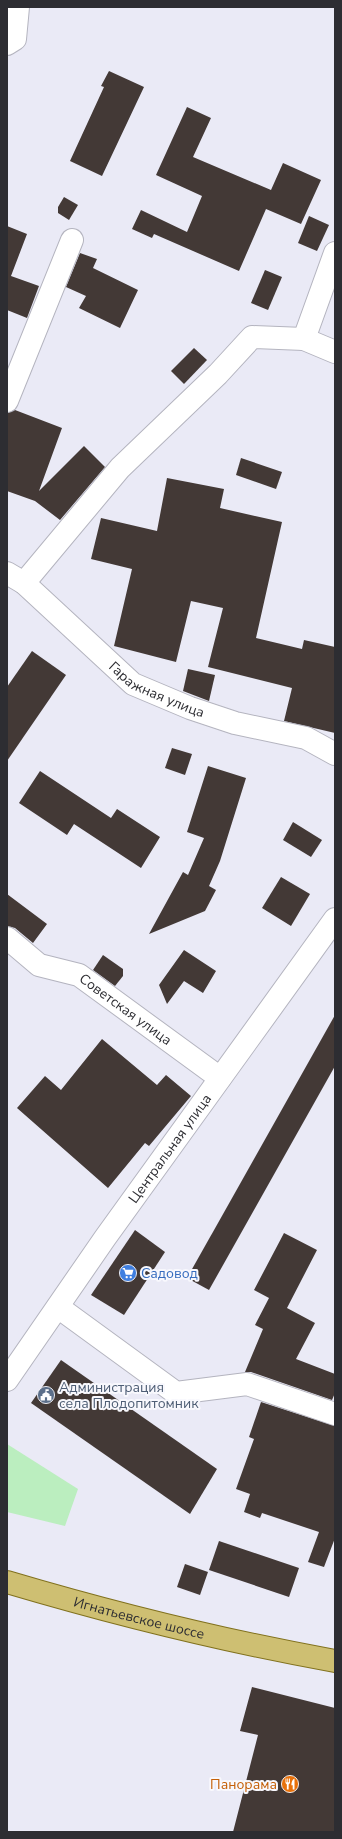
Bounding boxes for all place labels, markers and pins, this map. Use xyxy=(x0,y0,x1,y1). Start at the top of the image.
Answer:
supermarket icon: Садовод xyxy=(118,1263,138,1283)
place label: Садовод xyxy=(141,1264,198,1283)
place label: Администрация села Плодопитомник xyxy=(59,1378,199,1413)
public building icon: Администрация села Плодопитомник xyxy=(36,1385,56,1405)
restaurant icon: Панорама xyxy=(280,1774,300,1794)
place label: Панорама xyxy=(210,1775,277,1794)

